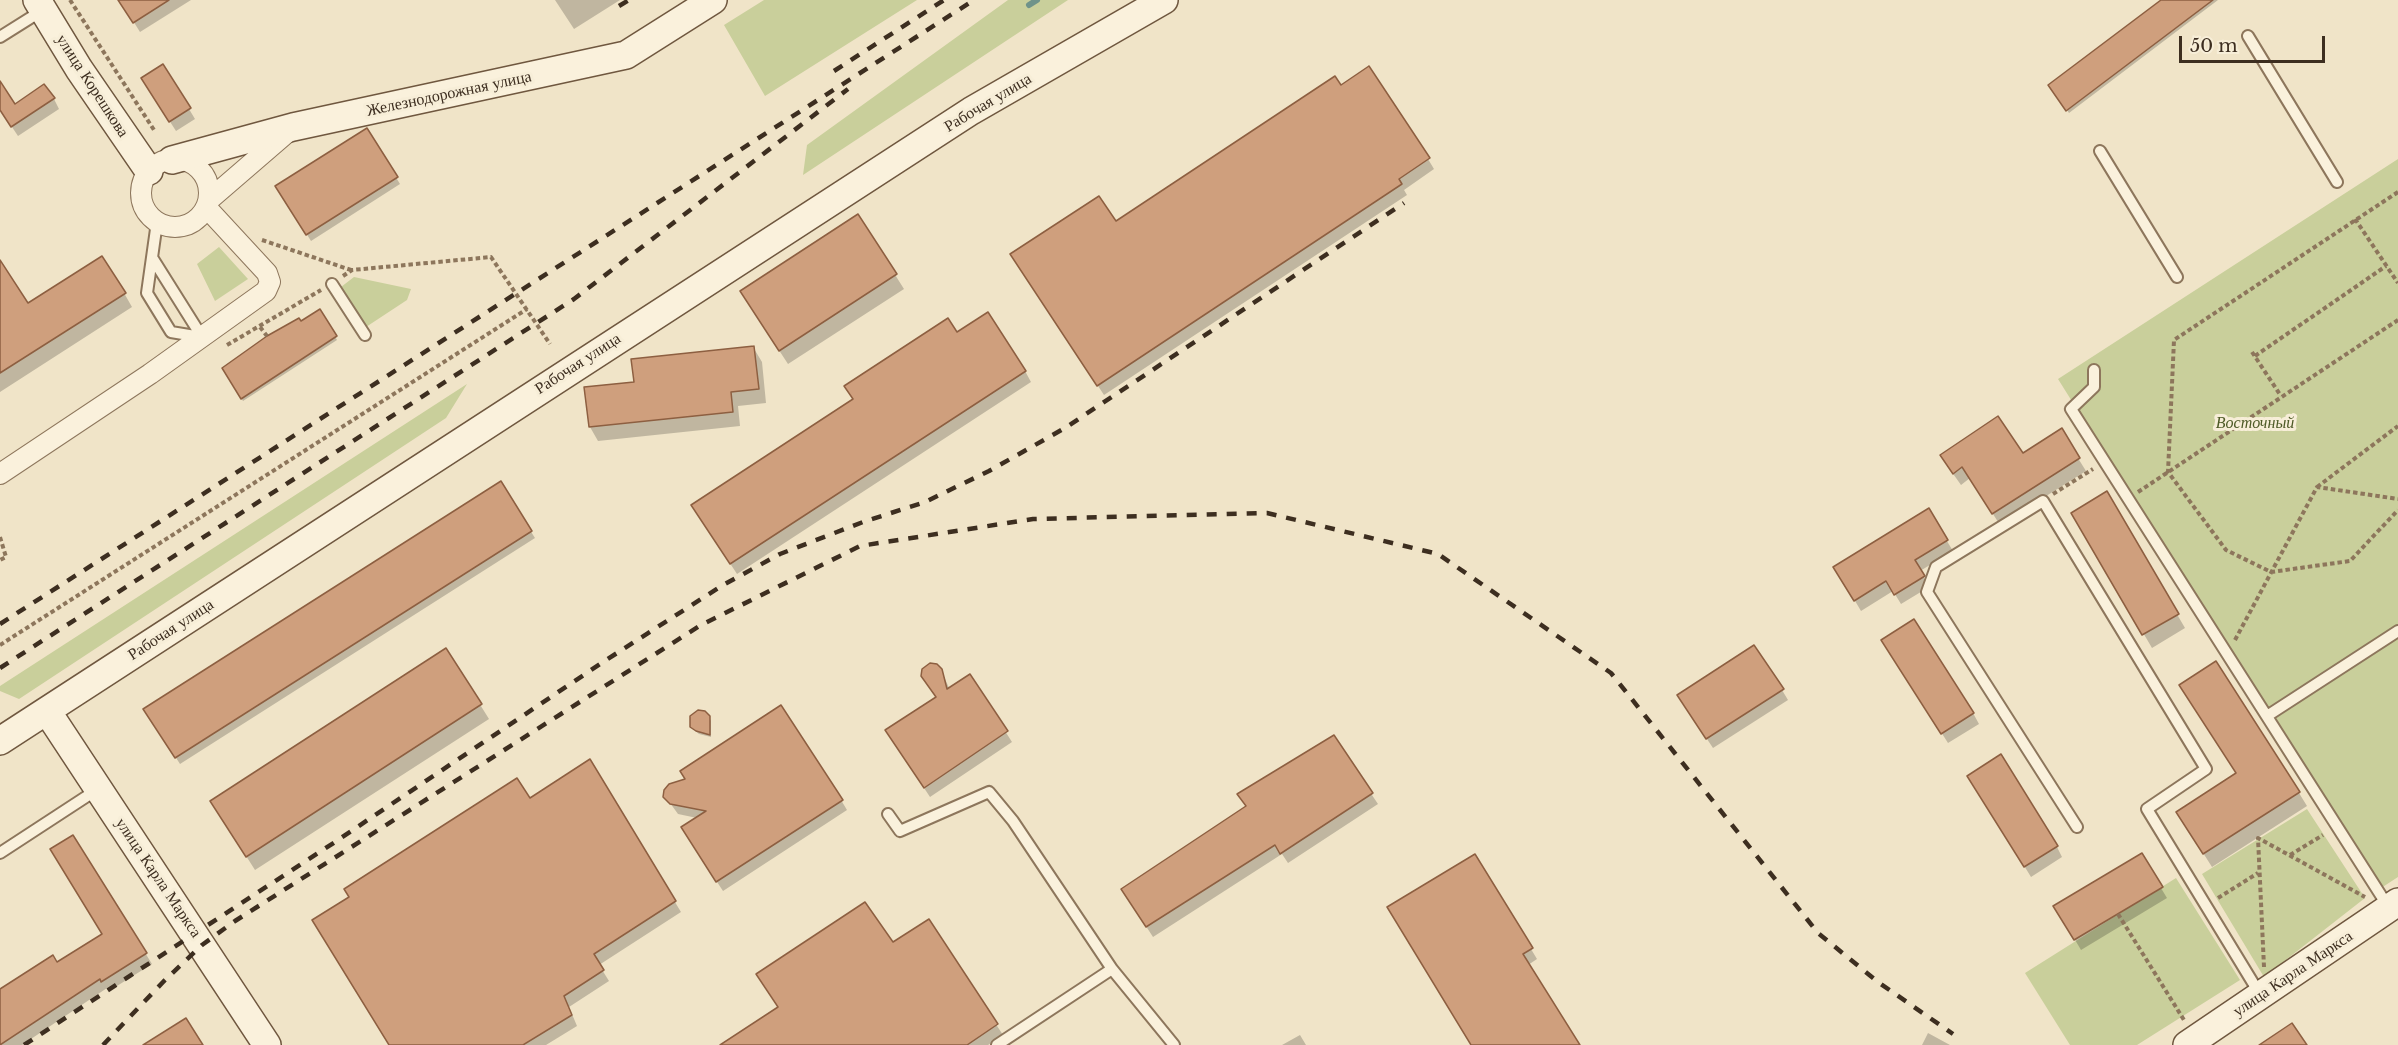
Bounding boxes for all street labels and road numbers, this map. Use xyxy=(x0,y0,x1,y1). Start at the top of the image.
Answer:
street label: улица Корешкова xyxy=(52,31,132,141)
street label: Железнодорожная улица xyxy=(365,67,533,121)
street label: Рабочая улица xyxy=(941,69,1035,137)
street label: Рабочая улица xyxy=(532,329,624,399)
street label: Рабочая улица xyxy=(125,595,217,665)
street label: улица Карла Маркса xyxy=(111,815,205,941)
street label: улица Карла Маркса xyxy=(2230,927,2356,1021)

